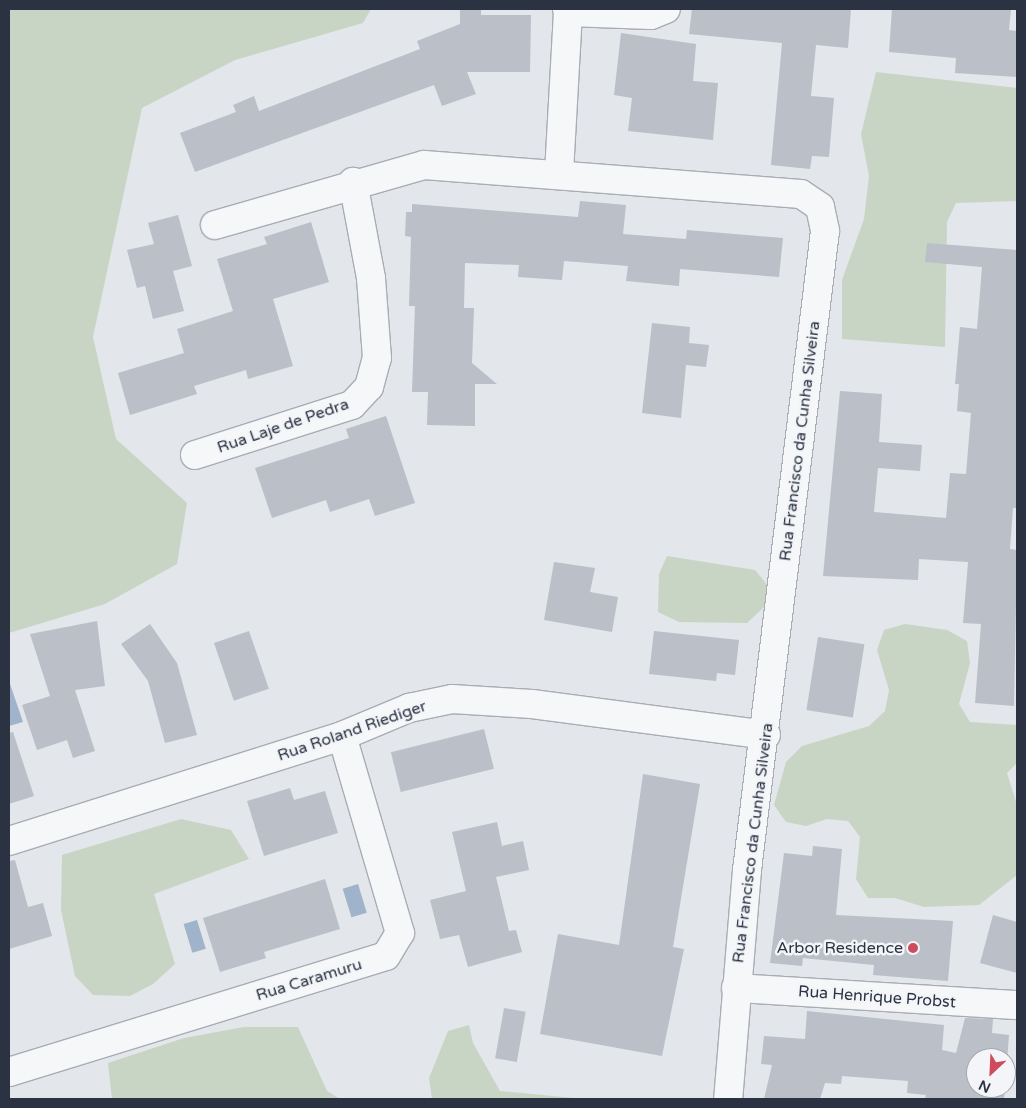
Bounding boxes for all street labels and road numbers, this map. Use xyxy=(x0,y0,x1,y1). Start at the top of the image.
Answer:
street label: Rua Francisco da Cunha Silveira xyxy=(776,320,824,562)
street label: Rua Laje de Pedra xyxy=(215,394,351,458)
street label: Rua Roland Riediger xyxy=(275,697,429,765)
street label: Rua Francisco da Cunha Silveira xyxy=(729,722,777,964)
street label: Rua Caramuru xyxy=(254,955,364,1005)
street label: Rua Henrique Probst xyxy=(797,982,957,1012)

